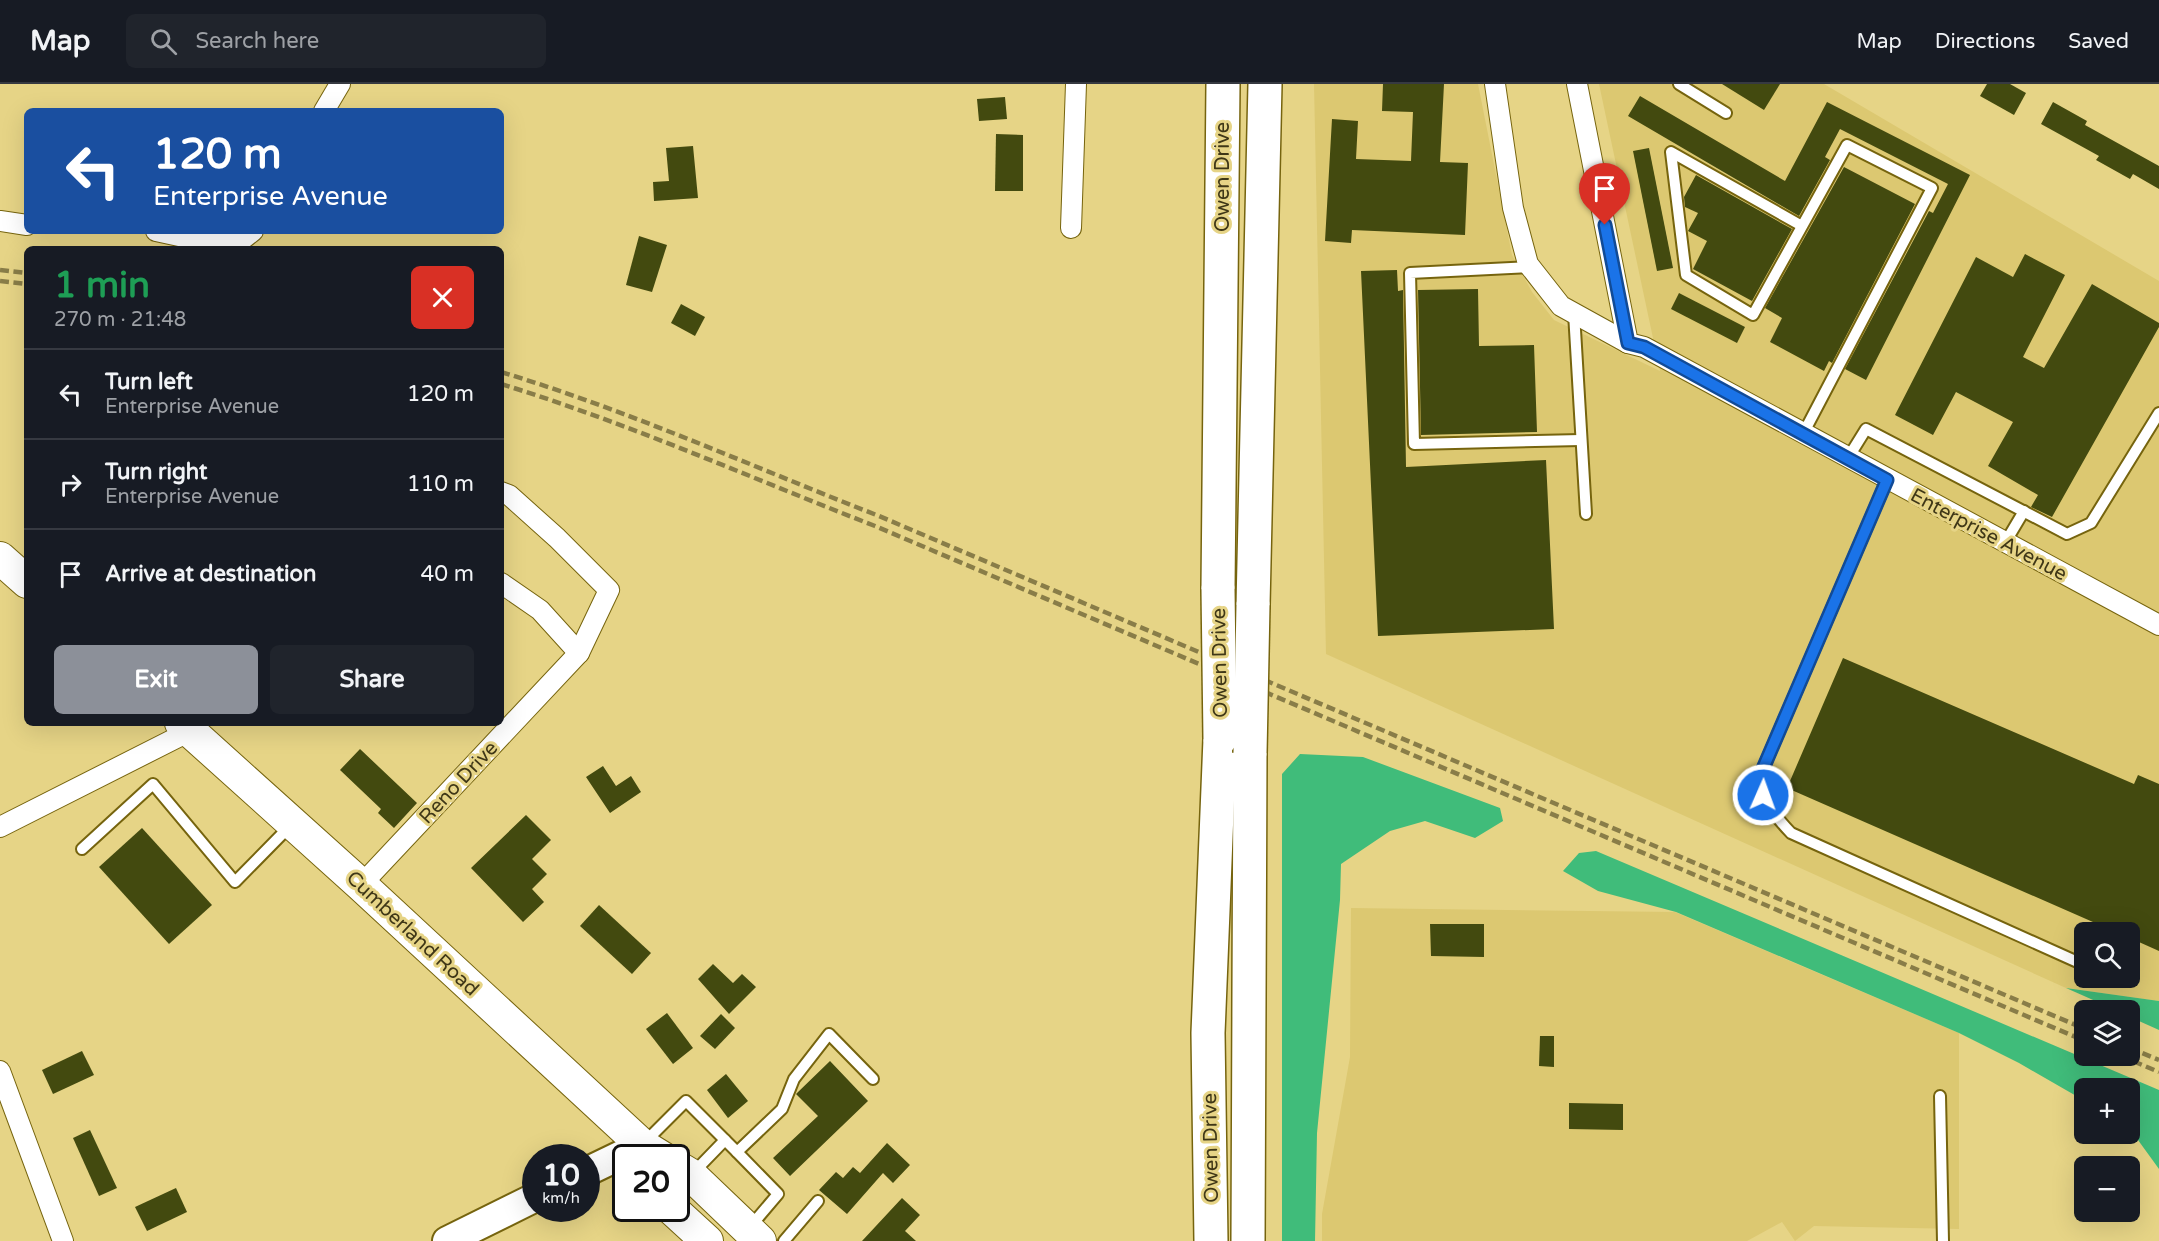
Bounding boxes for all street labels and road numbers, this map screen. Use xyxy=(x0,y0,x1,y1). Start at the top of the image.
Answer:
street label: Owen Drive xyxy=(1211,122,1235,232)
street label: Enterprise Avenue xyxy=(1906,483,2071,586)
street label: Owen Drive xyxy=(1207,608,1233,718)
street label: Reno Drive xyxy=(414,736,503,829)
street label: Cumberland Road xyxy=(341,866,484,1001)
street label: Owen Drive xyxy=(1198,1093,1224,1203)

